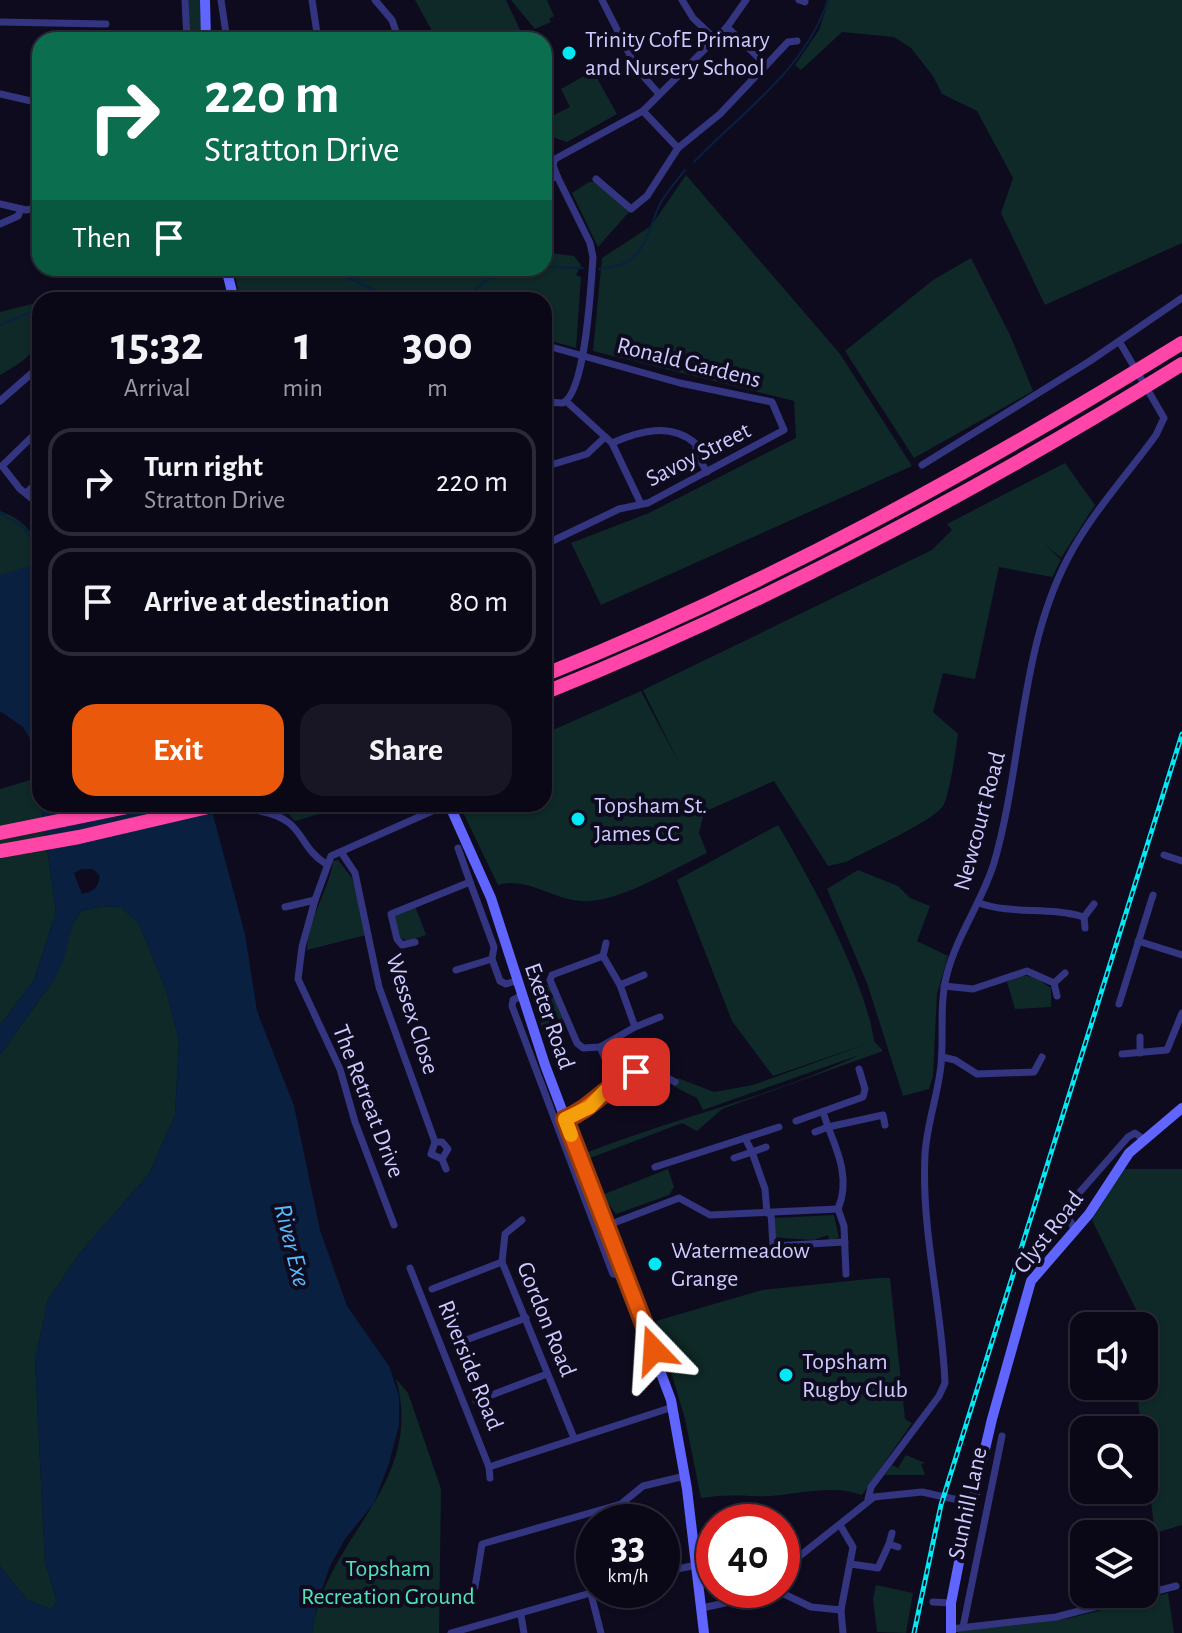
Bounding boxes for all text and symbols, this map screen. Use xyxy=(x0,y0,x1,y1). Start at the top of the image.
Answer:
place label: Trinity CofE Primary and Nursery School xyxy=(585,28,770,80)
marker: Trinity CofE Primary and Nursery School xyxy=(560,44,578,62)
icon: right xyxy=(72,64,176,168)
text: 220 m xyxy=(204,67,340,123)
text: Stratton Drive xyxy=(204,132,400,168)
icon: arrive xyxy=(147,216,191,260)
text: Then xyxy=(72,223,131,253)
text: 15:32 xyxy=(111,321,203,369)
text: 1 xyxy=(294,321,311,369)
text: 300 xyxy=(402,321,473,369)
street label: Ronald Gardens xyxy=(614,334,763,392)
text: Arrival xyxy=(124,375,191,401)
text: min xyxy=(283,375,323,401)
text: m xyxy=(427,375,448,401)
street label: Savoy Street xyxy=(642,418,755,491)
text: Turn right xyxy=(144,452,263,482)
icon: right xyxy=(76,460,120,504)
text: 220 m xyxy=(436,467,508,497)
text: Stratton Drive xyxy=(144,487,285,513)
icon: arrive xyxy=(76,580,120,624)
text: Arrive at destination xyxy=(144,587,390,617)
text: 80 m xyxy=(449,587,508,617)
button: Exit xyxy=(72,704,284,796)
button: Share xyxy=(300,704,512,796)
street label: Newcourt Road xyxy=(950,749,1010,893)
place label: Topsham St. James CC xyxy=(594,794,707,846)
marker: Topsham St. James CC xyxy=(569,810,587,828)
street label: Wessex Close xyxy=(381,951,443,1077)
street label: Exeter Road xyxy=(520,960,578,1072)
street label: The Retreat Drive xyxy=(328,1022,408,1181)
pin xyxy=(602,1038,670,1106)
icon: arrive xyxy=(614,1050,658,1094)
street label: Clyst Road xyxy=(1010,1187,1088,1278)
water label: River Exe xyxy=(269,1201,315,1290)
place label: Watermeadow Grange xyxy=(671,1239,810,1291)
marker: Watermeadow Grange xyxy=(646,1255,664,1273)
street label: Gordon Road xyxy=(512,1259,580,1380)
street label: Riverside Road xyxy=(433,1297,507,1434)
position arrow xyxy=(612,1308,696,1392)
map controls xyxy=(1070,1312,1158,1608)
button: sound xyxy=(1070,1312,1158,1400)
place label: Topsham Rugby Club xyxy=(802,1350,908,1402)
marker: Topsham Rugby Club xyxy=(777,1366,795,1384)
button: search xyxy=(1070,1416,1158,1504)
street label: Sunhill Lane xyxy=(944,1445,992,1562)
speed limit sign: 40 xyxy=(696,1504,800,1608)
button: layers xyxy=(1070,1520,1158,1608)
text: 33 xyxy=(611,1526,645,1566)
park label: Topsham Recreation Ground xyxy=(301,1557,475,1609)
text: km/h xyxy=(607,1566,649,1586)

